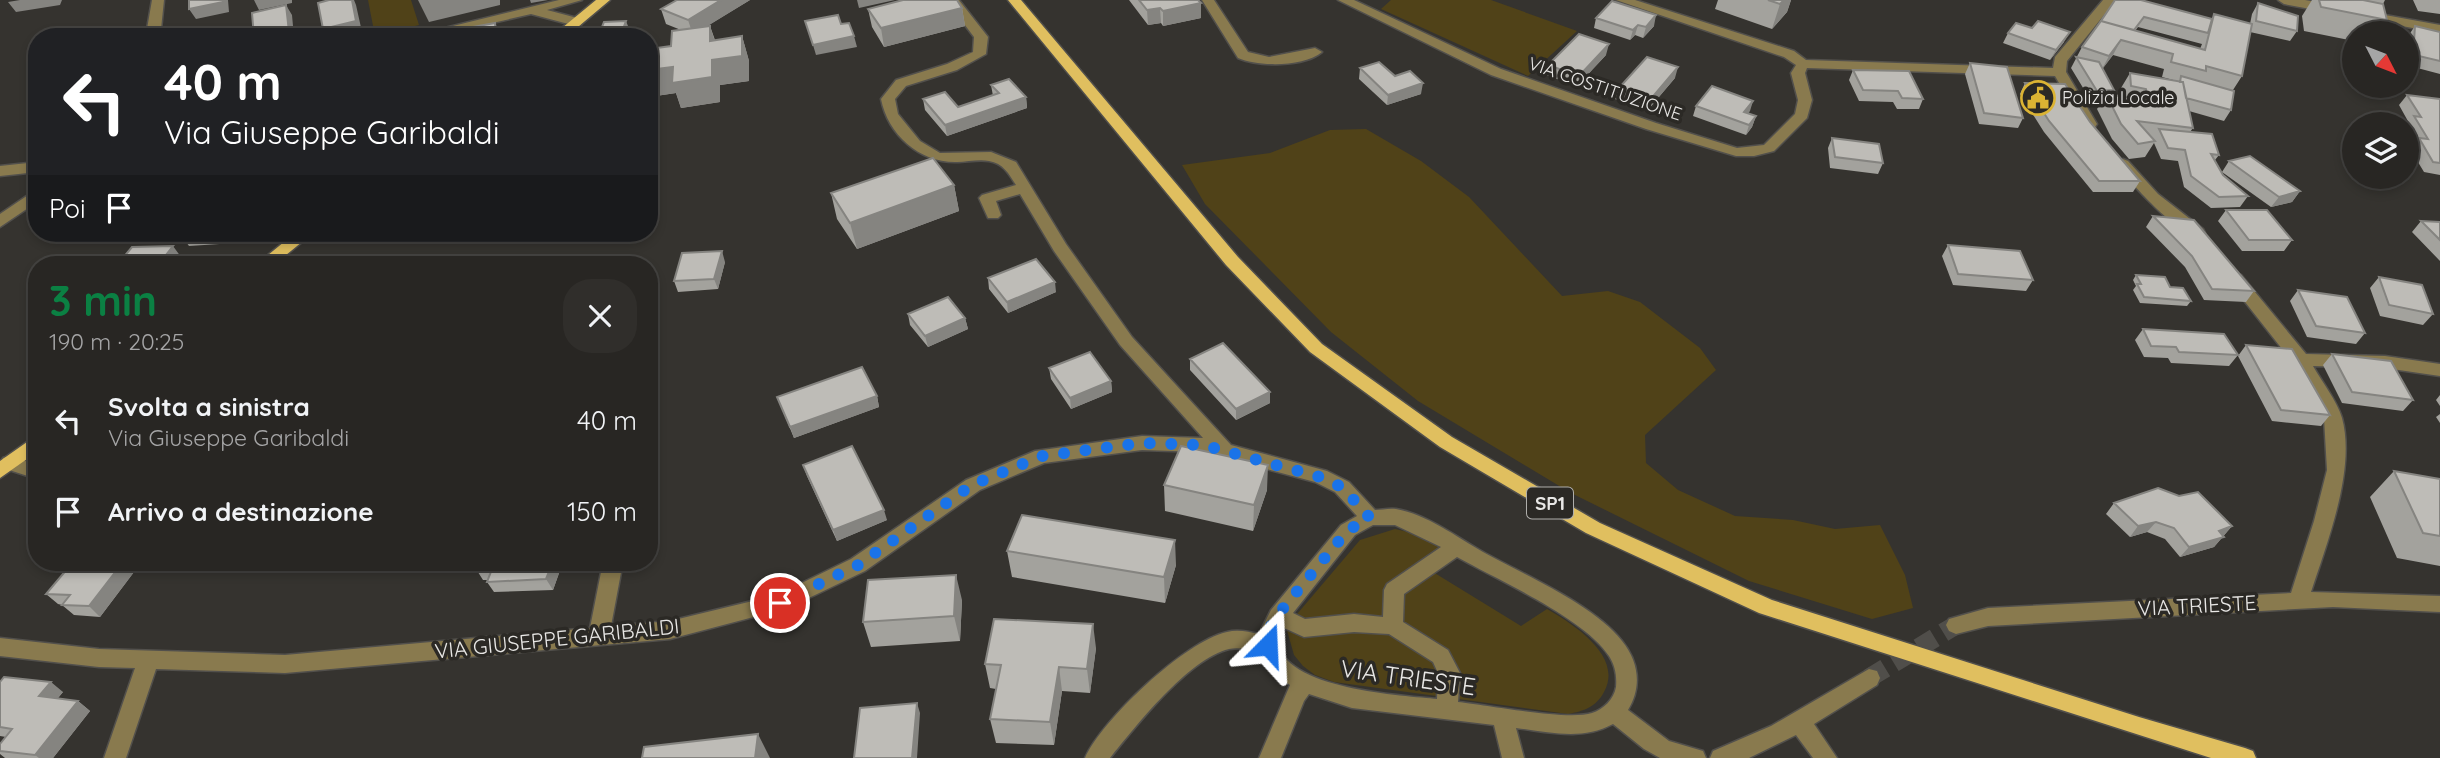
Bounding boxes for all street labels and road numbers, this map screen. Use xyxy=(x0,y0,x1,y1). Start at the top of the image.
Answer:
street label: VIA COSTITUZIONE xyxy=(1525,51,1685,126)
road number: SP1 xyxy=(1527,488,1573,518)
street label: VIA TRIESTE xyxy=(2137,589,2257,621)
street label: VIA GIUSEPPE GARIBALDI xyxy=(433,612,681,664)
street label: VIA TRIESTE xyxy=(1339,653,1478,701)

